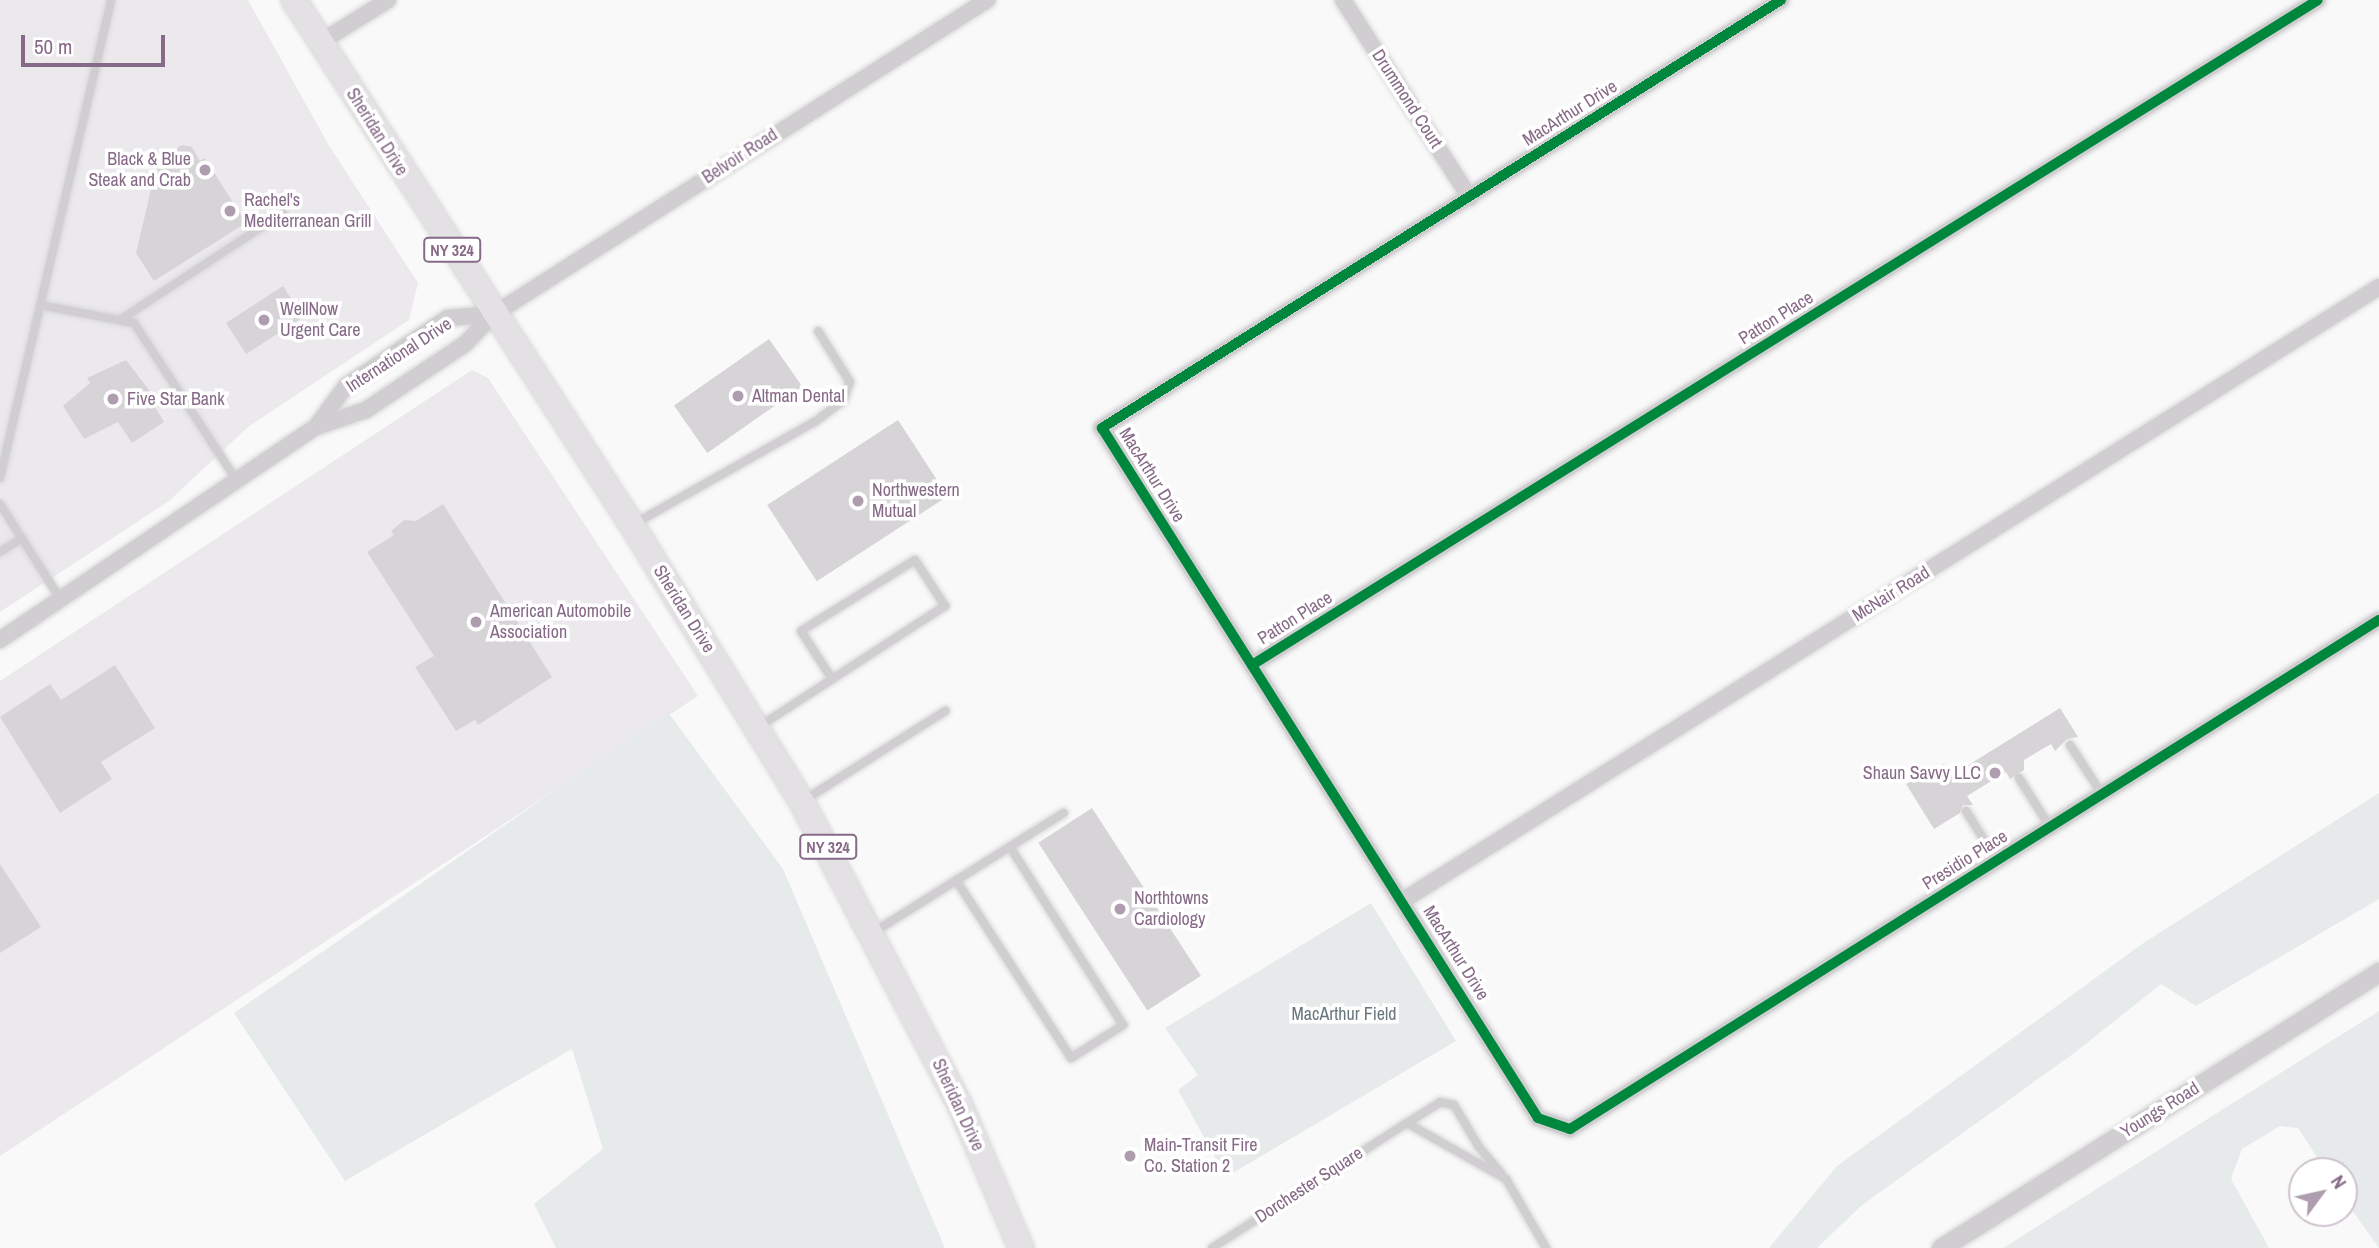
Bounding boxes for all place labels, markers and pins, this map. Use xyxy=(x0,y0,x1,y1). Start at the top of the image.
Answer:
place label: Black & Blue Steak and Crab xyxy=(88,149,191,192)
marker: Black & Blue Steak and Crab xyxy=(197,162,213,178)
place label: Rachel's Mediterranean Grill xyxy=(244,190,371,232)
marker: Rachel's Mediterranean Grill xyxy=(222,203,238,219)
place label: WellNow Urgent Care xyxy=(280,299,360,342)
marker: WellNow Urgent Care xyxy=(254,310,274,330)
place label: Altman Dental xyxy=(752,385,845,407)
place label: Five Star Bank xyxy=(127,388,225,410)
marker: Altman Dental xyxy=(730,388,746,404)
marker: Five Star Bank xyxy=(105,391,121,407)
place label: Northwestern Mutual xyxy=(872,480,960,522)
marker: Northwestern Mutual xyxy=(850,493,866,509)
place label: American Automobile Association xyxy=(490,601,632,644)
marker: American Automobile Association xyxy=(468,614,484,630)
place label: Shaun Savvy LLC xyxy=(1863,762,1981,784)
marker: Shaun Savvy LLC xyxy=(1987,765,2003,781)
place label: Northtowns Cardiology xyxy=(1134,888,1209,930)
marker: Northtowns Cardiology xyxy=(1112,901,1128,917)
place label: Main-Transit Fire Co. Station 2 xyxy=(1144,1135,1257,1178)
marker: Main-Transit Fire Co. Station 2 xyxy=(1122,1148,1138,1164)

